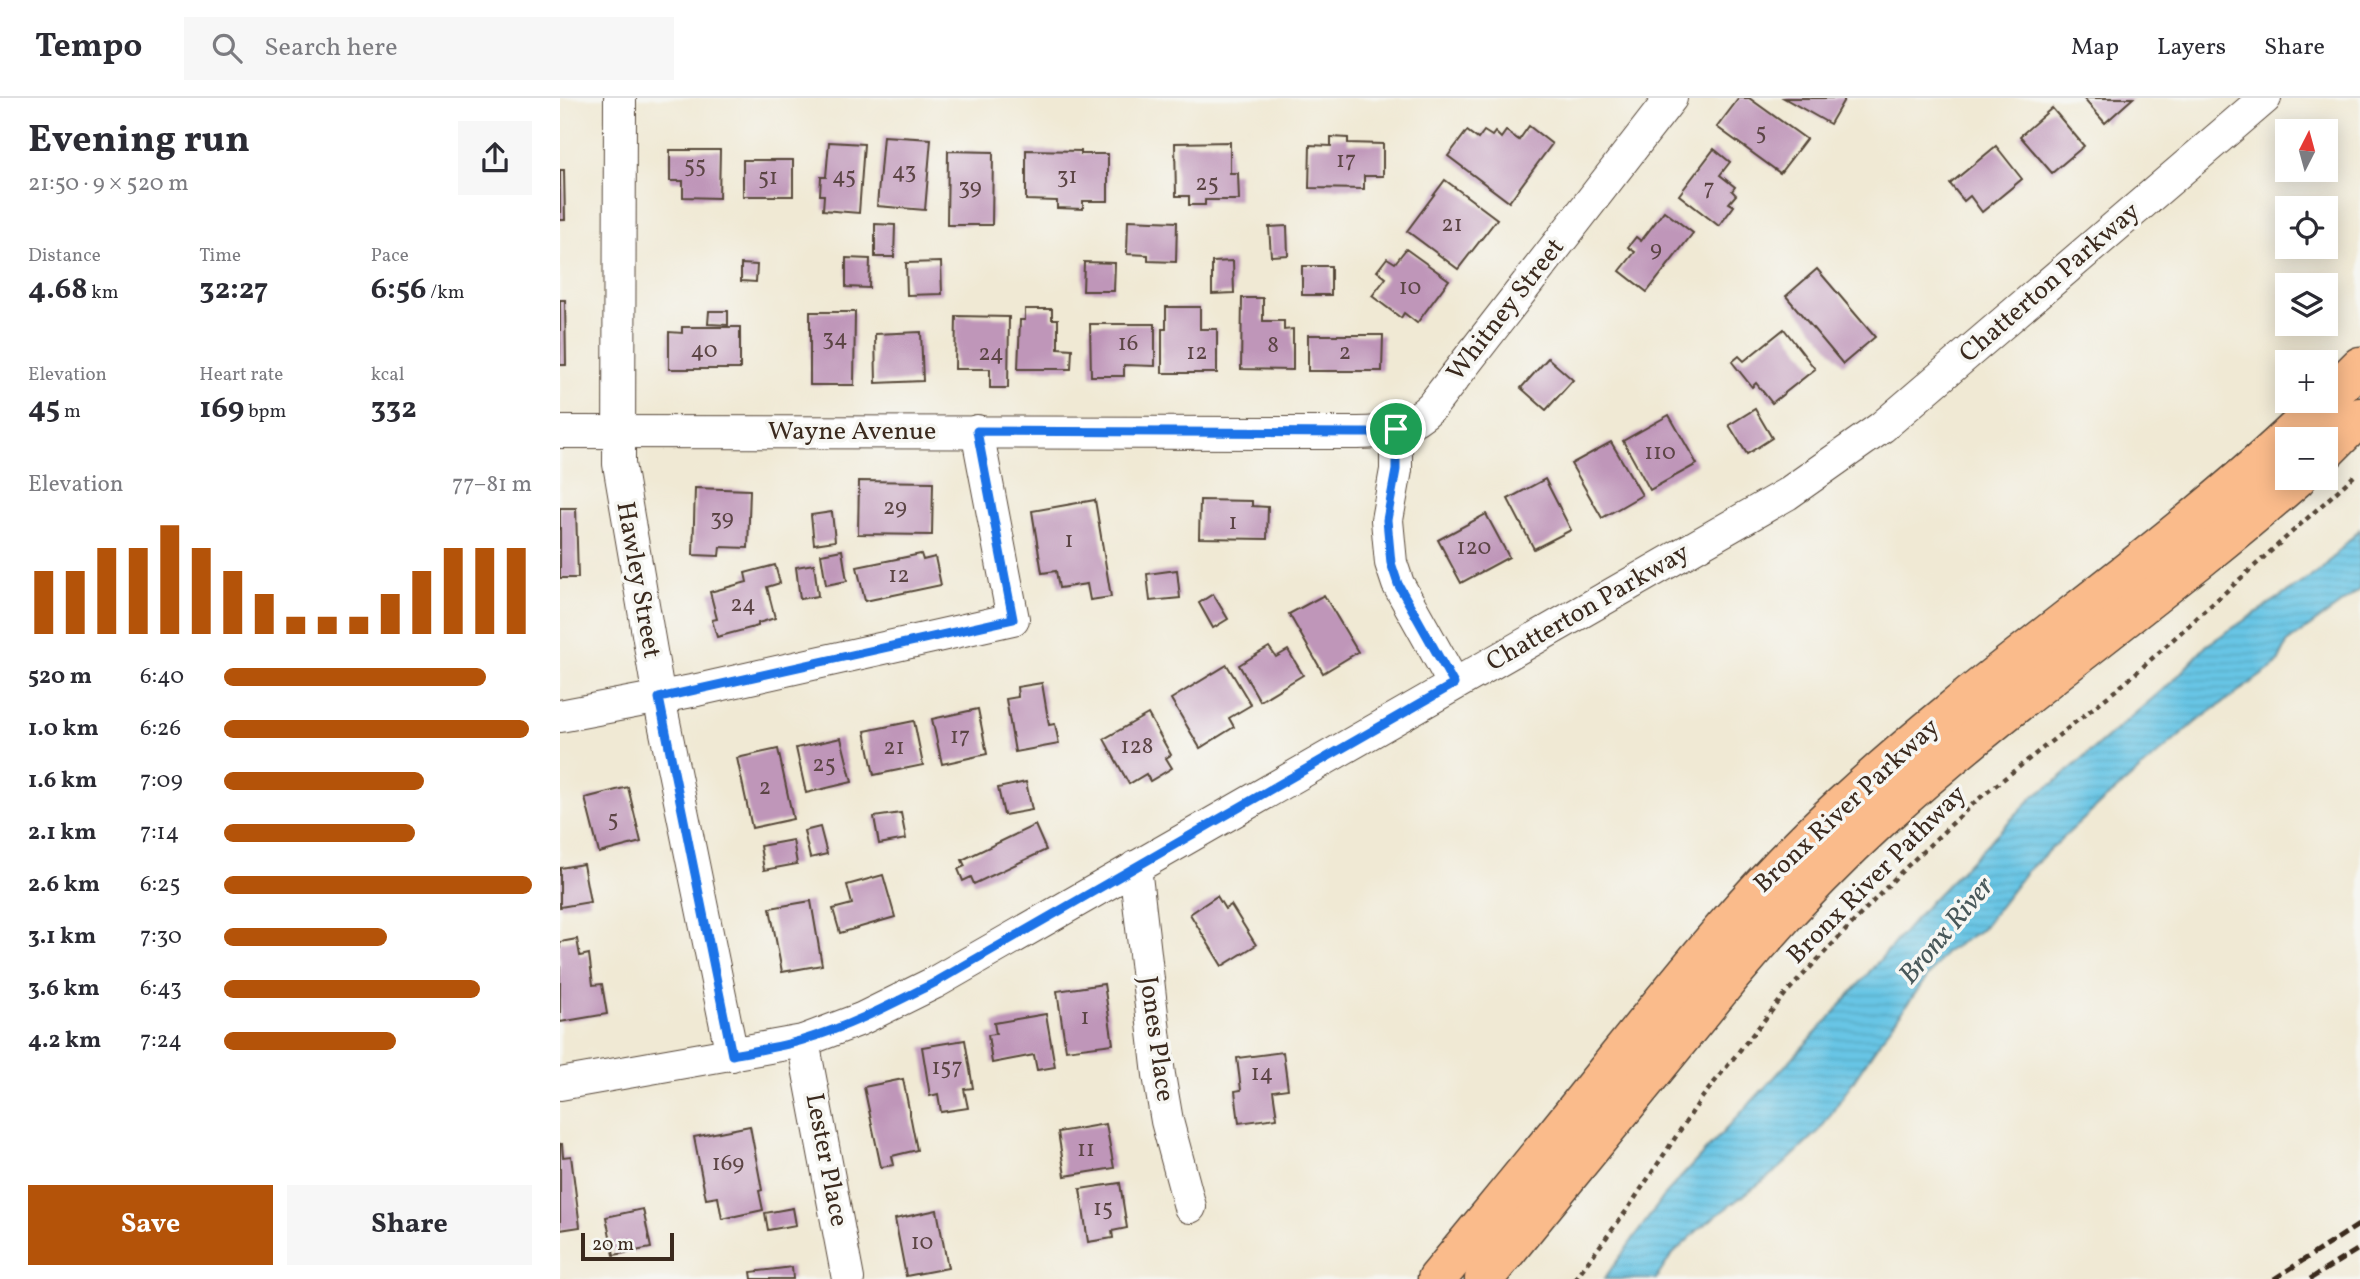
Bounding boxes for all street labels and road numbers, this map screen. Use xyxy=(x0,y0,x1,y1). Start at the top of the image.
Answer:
street label: Chatterton Parkway xyxy=(1952,194,2148,372)
street label: Whitney Street xyxy=(1439,231,1573,389)
street label: Wayne Avenue xyxy=(768,414,936,450)
street label: Hawley Street xyxy=(607,499,669,661)
street label: Chatterton Parkway xyxy=(1480,535,1696,681)
street label: Bronx River Parkway xyxy=(1746,710,1948,902)
street label: Bronx River Pathway xyxy=(1781,779,1973,971)
street label: Jones Place xyxy=(1129,974,1183,1104)
street label: Lester Place xyxy=(795,1090,857,1230)

